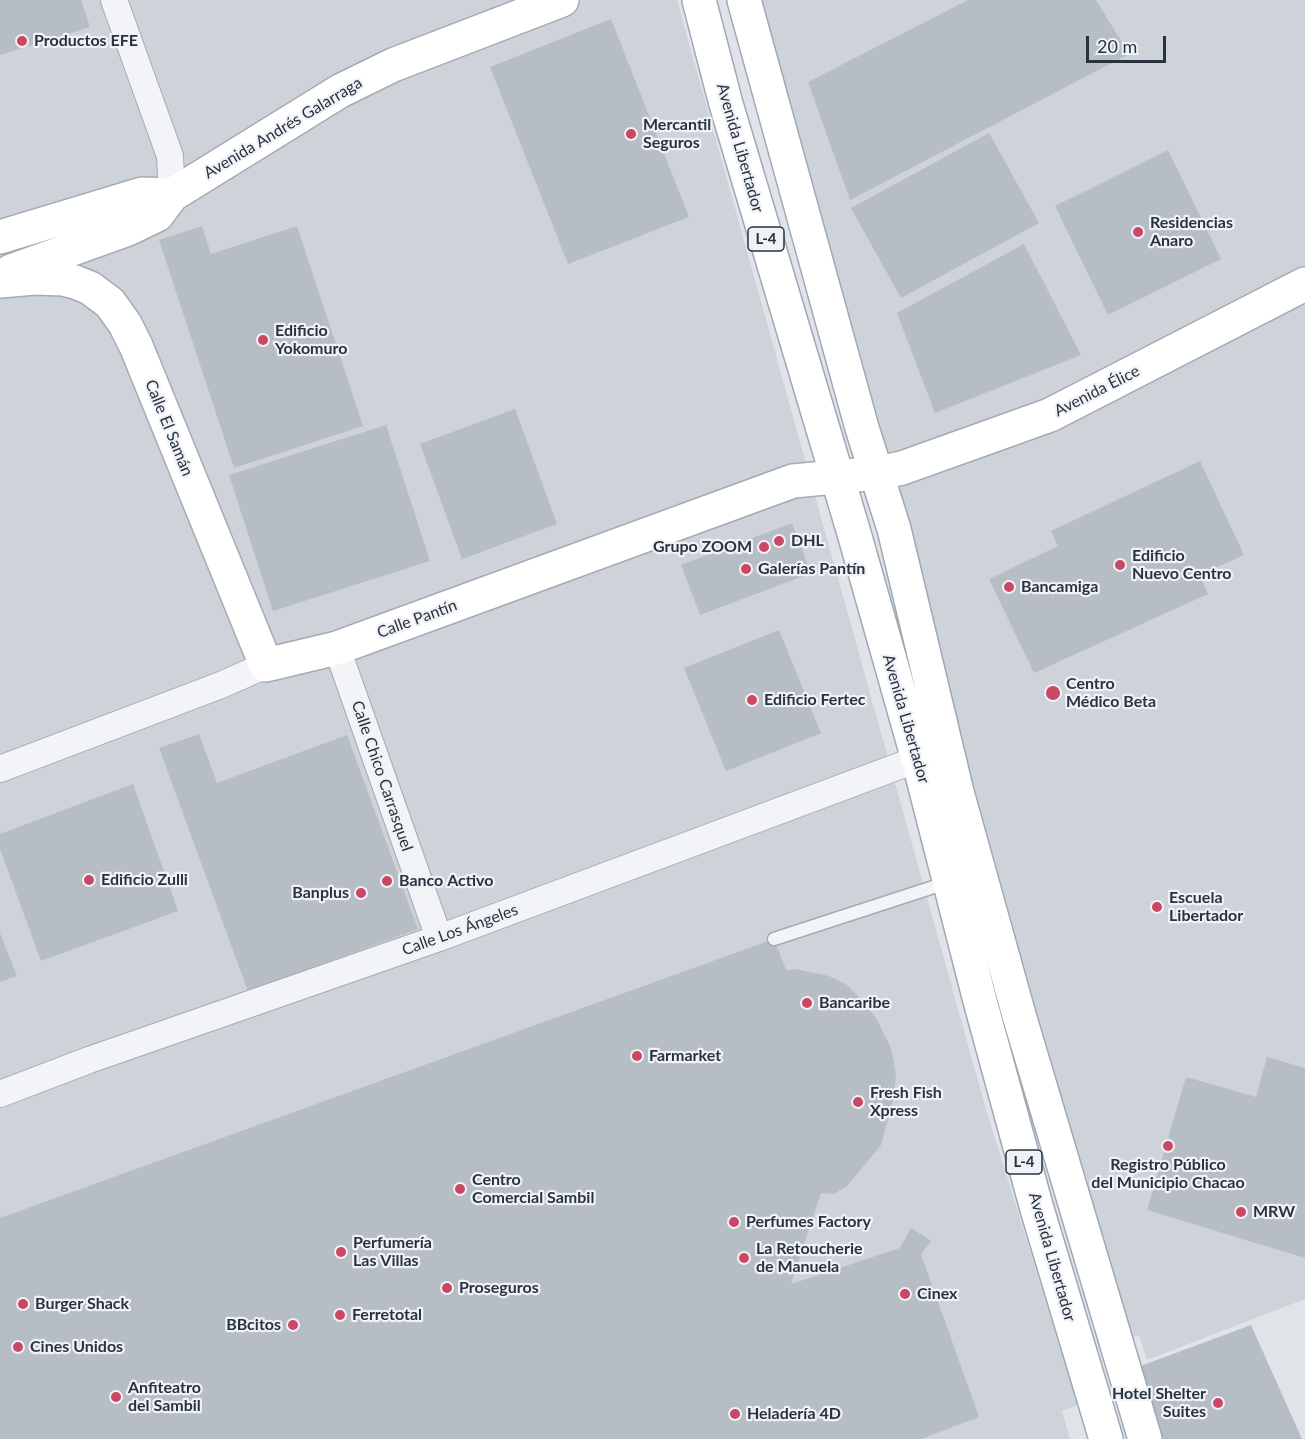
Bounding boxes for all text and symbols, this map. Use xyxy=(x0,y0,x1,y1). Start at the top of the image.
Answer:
scale bar xyxy=(1089,24,1168,62)
place label: Productos EFE xyxy=(34,31,138,51)
marker: Productos EFE xyxy=(15,34,29,48)
text: 20 m xyxy=(1097,35,1137,57)
street label: Avenida Andrés Galarraga xyxy=(200,73,366,183)
street label: Avenida Libertador xyxy=(712,81,768,215)
place label: Mercantil Seguros xyxy=(643,115,711,153)
marker: Mercantil Seguros xyxy=(624,127,638,141)
place label: Residencias Anaro xyxy=(1150,213,1233,251)
marker: Residencias Anaro xyxy=(1131,225,1145,239)
road number: L-4 xyxy=(748,227,784,251)
place label: Edificio Yokomuro xyxy=(275,321,347,359)
marker: Edificio Yokomuro xyxy=(256,333,270,347)
street label: Avenida Élice xyxy=(1051,361,1143,421)
street label: Calle El Samán xyxy=(141,377,197,479)
place label: DHL xyxy=(791,531,824,551)
marker: DHL xyxy=(772,534,786,548)
place label: Grupo ZOOM xyxy=(653,537,752,557)
marker: Grupo ZOOM xyxy=(757,540,771,554)
place label: Edificio Nuevo Centro xyxy=(1132,546,1232,584)
marker: Edificio Nuevo Centro xyxy=(1113,558,1127,572)
place label: Galerías Pantín xyxy=(758,559,865,579)
marker: Galerías Pantín xyxy=(739,562,753,576)
place label: Bancamiga xyxy=(1021,577,1098,597)
marker: Bancamiga xyxy=(1002,580,1016,594)
street label: Calle Pantín xyxy=(374,596,460,642)
street label: Avenida Libertador xyxy=(878,652,934,786)
place label: Centro Médico Beta xyxy=(1066,674,1156,712)
marker: Centro Médico Beta xyxy=(1044,684,1062,702)
place label: Edificio Fertec xyxy=(764,690,866,710)
marker: Edificio Fertec xyxy=(745,693,759,707)
street label: Calle Chico Carrasquel xyxy=(347,698,417,854)
place label: Edificio Zulli xyxy=(101,870,188,890)
place label: Banco Activo xyxy=(399,871,493,891)
marker: Edificio Zulli xyxy=(82,873,96,887)
marker: Banco Activo xyxy=(380,874,394,888)
place label: Banplus xyxy=(292,883,349,903)
marker: Banplus xyxy=(354,886,368,900)
place label: Escuela Libertador xyxy=(1169,888,1243,926)
street label: Calle Los Ángeles xyxy=(399,900,521,960)
marker: Escuela Libertador xyxy=(1150,900,1164,914)
place label: Bancaribe xyxy=(819,993,890,1013)
marker: Bancaribe xyxy=(800,996,814,1010)
place label: Farmarket xyxy=(649,1046,721,1066)
marker: Farmarket xyxy=(630,1049,644,1063)
place label: Fresh Fish Xpress xyxy=(870,1083,942,1121)
marker: Fresh Fish Xpress xyxy=(851,1095,865,1109)
marker: Registro Público del Municipio Chacao xyxy=(1161,1139,1175,1153)
road number: L-4 xyxy=(1006,1150,1042,1174)
place label: Registro Público del Municipio Chacao xyxy=(1091,1155,1245,1193)
place label: Centro Comercial Sambil xyxy=(472,1170,594,1208)
marker: Centro Comercial Sambil xyxy=(453,1182,467,1196)
street label: Avenida Libertador xyxy=(1024,1190,1080,1324)
place label: MRW xyxy=(1253,1202,1295,1222)
marker: MRW xyxy=(1234,1205,1248,1219)
place label: Perfumes Factory xyxy=(746,1212,871,1232)
marker: Perfumes Factory xyxy=(727,1215,741,1229)
place label: Perfumería Las Villas xyxy=(353,1233,432,1271)
place label: La Retoucherie de Manuela xyxy=(756,1239,862,1277)
marker: Perfumería Las Villas xyxy=(334,1245,348,1259)
marker: La Retoucherie de Manuela xyxy=(737,1251,751,1265)
place label: Proseguros xyxy=(459,1278,539,1298)
marker: Proseguros xyxy=(440,1281,454,1295)
place label: Cinex xyxy=(917,1284,957,1304)
marker: Cinex xyxy=(898,1287,912,1301)
place label: Burger Shack xyxy=(35,1294,129,1314)
marker: Burger Shack xyxy=(16,1297,30,1311)
place label: Ferretotal xyxy=(352,1305,422,1325)
marker: Ferretotal xyxy=(333,1308,347,1322)
place label: BBcitos xyxy=(226,1315,281,1335)
marker: BBcitos xyxy=(286,1318,300,1332)
place label: Cines Unidos xyxy=(30,1337,123,1357)
marker: Cines Unidos xyxy=(11,1340,25,1354)
place label: Anfiteatro del Sambil xyxy=(128,1378,201,1416)
place label: Hotel Shelter Suites xyxy=(1112,1384,1206,1422)
marker: Anfiteatro del Sambil xyxy=(109,1390,123,1404)
marker: Hotel Shelter Suites xyxy=(1211,1396,1225,1410)
place label: Heladería 4D xyxy=(747,1404,841,1424)
marker: Heladería 4D xyxy=(728,1407,742,1421)

